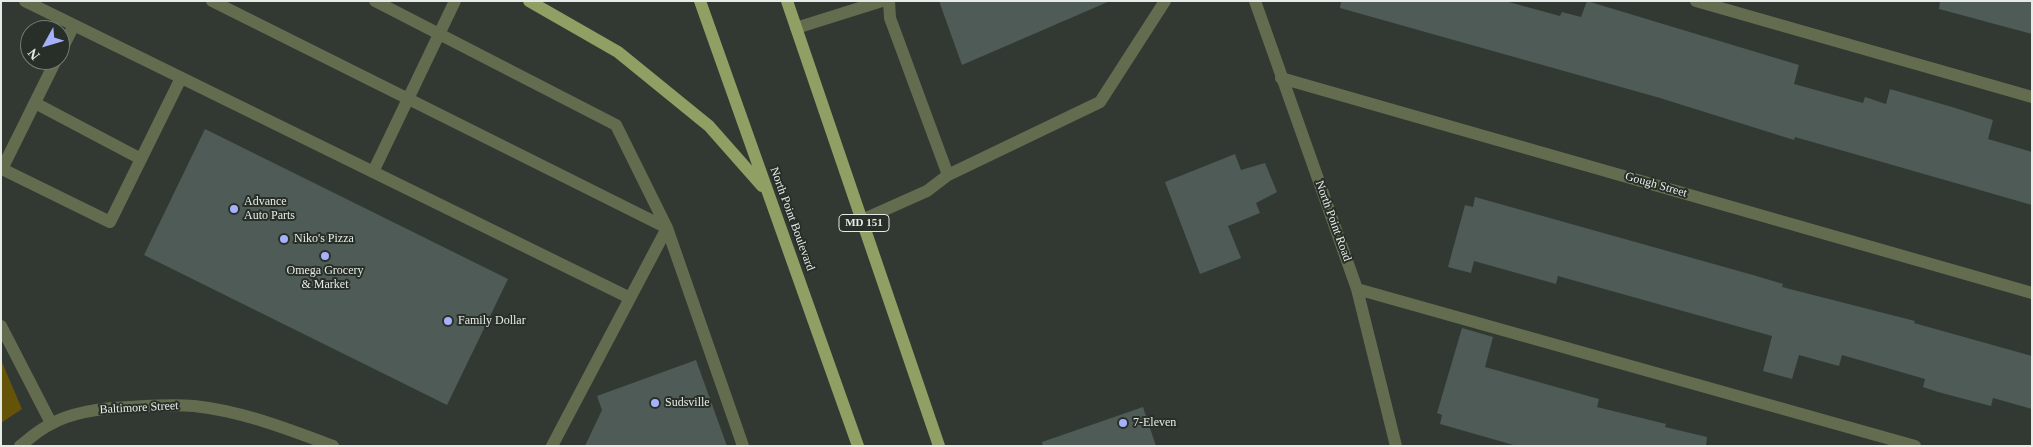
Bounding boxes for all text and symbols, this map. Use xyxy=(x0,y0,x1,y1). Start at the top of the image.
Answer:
north arrow xyxy=(20,20,70,70)
text: N xyxy=(25,45,43,63)
street label: North Point Boulevard xyxy=(767,165,817,273)
street label: Gough Street xyxy=(1623,169,1689,201)
street label: North Point Road xyxy=(1312,179,1354,263)
place label: Advance Auto Parts xyxy=(244,195,295,223)
marker: Advance Auto Parts xyxy=(228,203,240,215)
road number: MD 151 xyxy=(839,214,889,232)
place label: Niko's Pizza xyxy=(294,232,354,246)
marker: Niko's Pizza xyxy=(278,233,290,245)
marker: Omega Grocery & Market xyxy=(319,250,331,262)
place label: Omega Grocery & Market xyxy=(287,264,363,292)
place label: Family Dollar xyxy=(458,314,526,328)
marker: Family Dollar xyxy=(442,315,454,327)
place label: Sudsville xyxy=(665,396,710,410)
marker: Sudsville xyxy=(649,397,661,409)
street label: Baltimore Street xyxy=(99,399,179,417)
place label: 7-Eleven xyxy=(1133,416,1176,430)
marker: 7-Eleven xyxy=(1117,417,1129,429)

